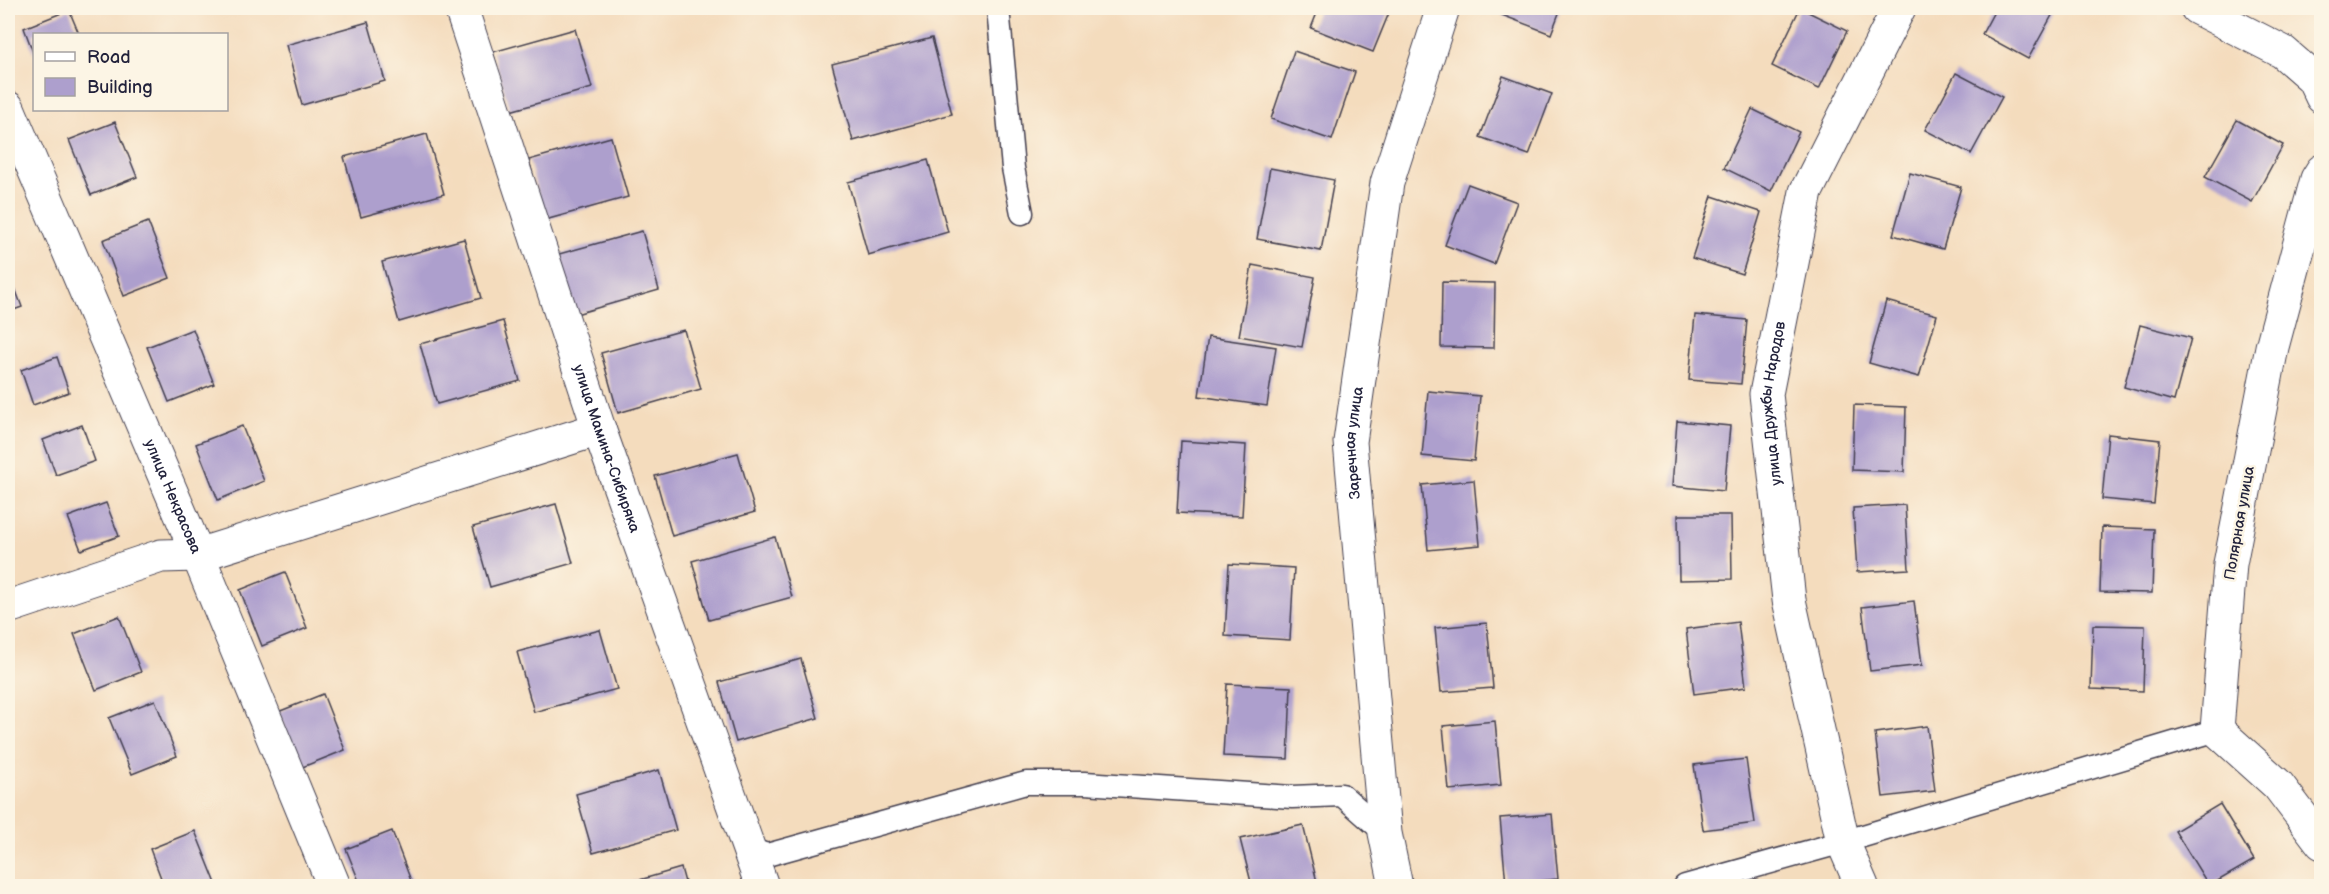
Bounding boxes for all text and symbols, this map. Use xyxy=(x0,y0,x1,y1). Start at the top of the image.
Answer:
legend xyxy=(33,33,228,111)
text: Road xyxy=(87,47,131,68)
text: Building xyxy=(87,77,153,98)
street label: улица Дружбы Народов xyxy=(1757,320,1790,487)
street label: улица Мамина-Сибиряка xyxy=(569,362,644,535)
street label: Заречная улица xyxy=(1341,385,1368,500)
street label: улица Некрасова xyxy=(140,437,205,557)
street label: Полярная улица xyxy=(2220,464,2259,582)

